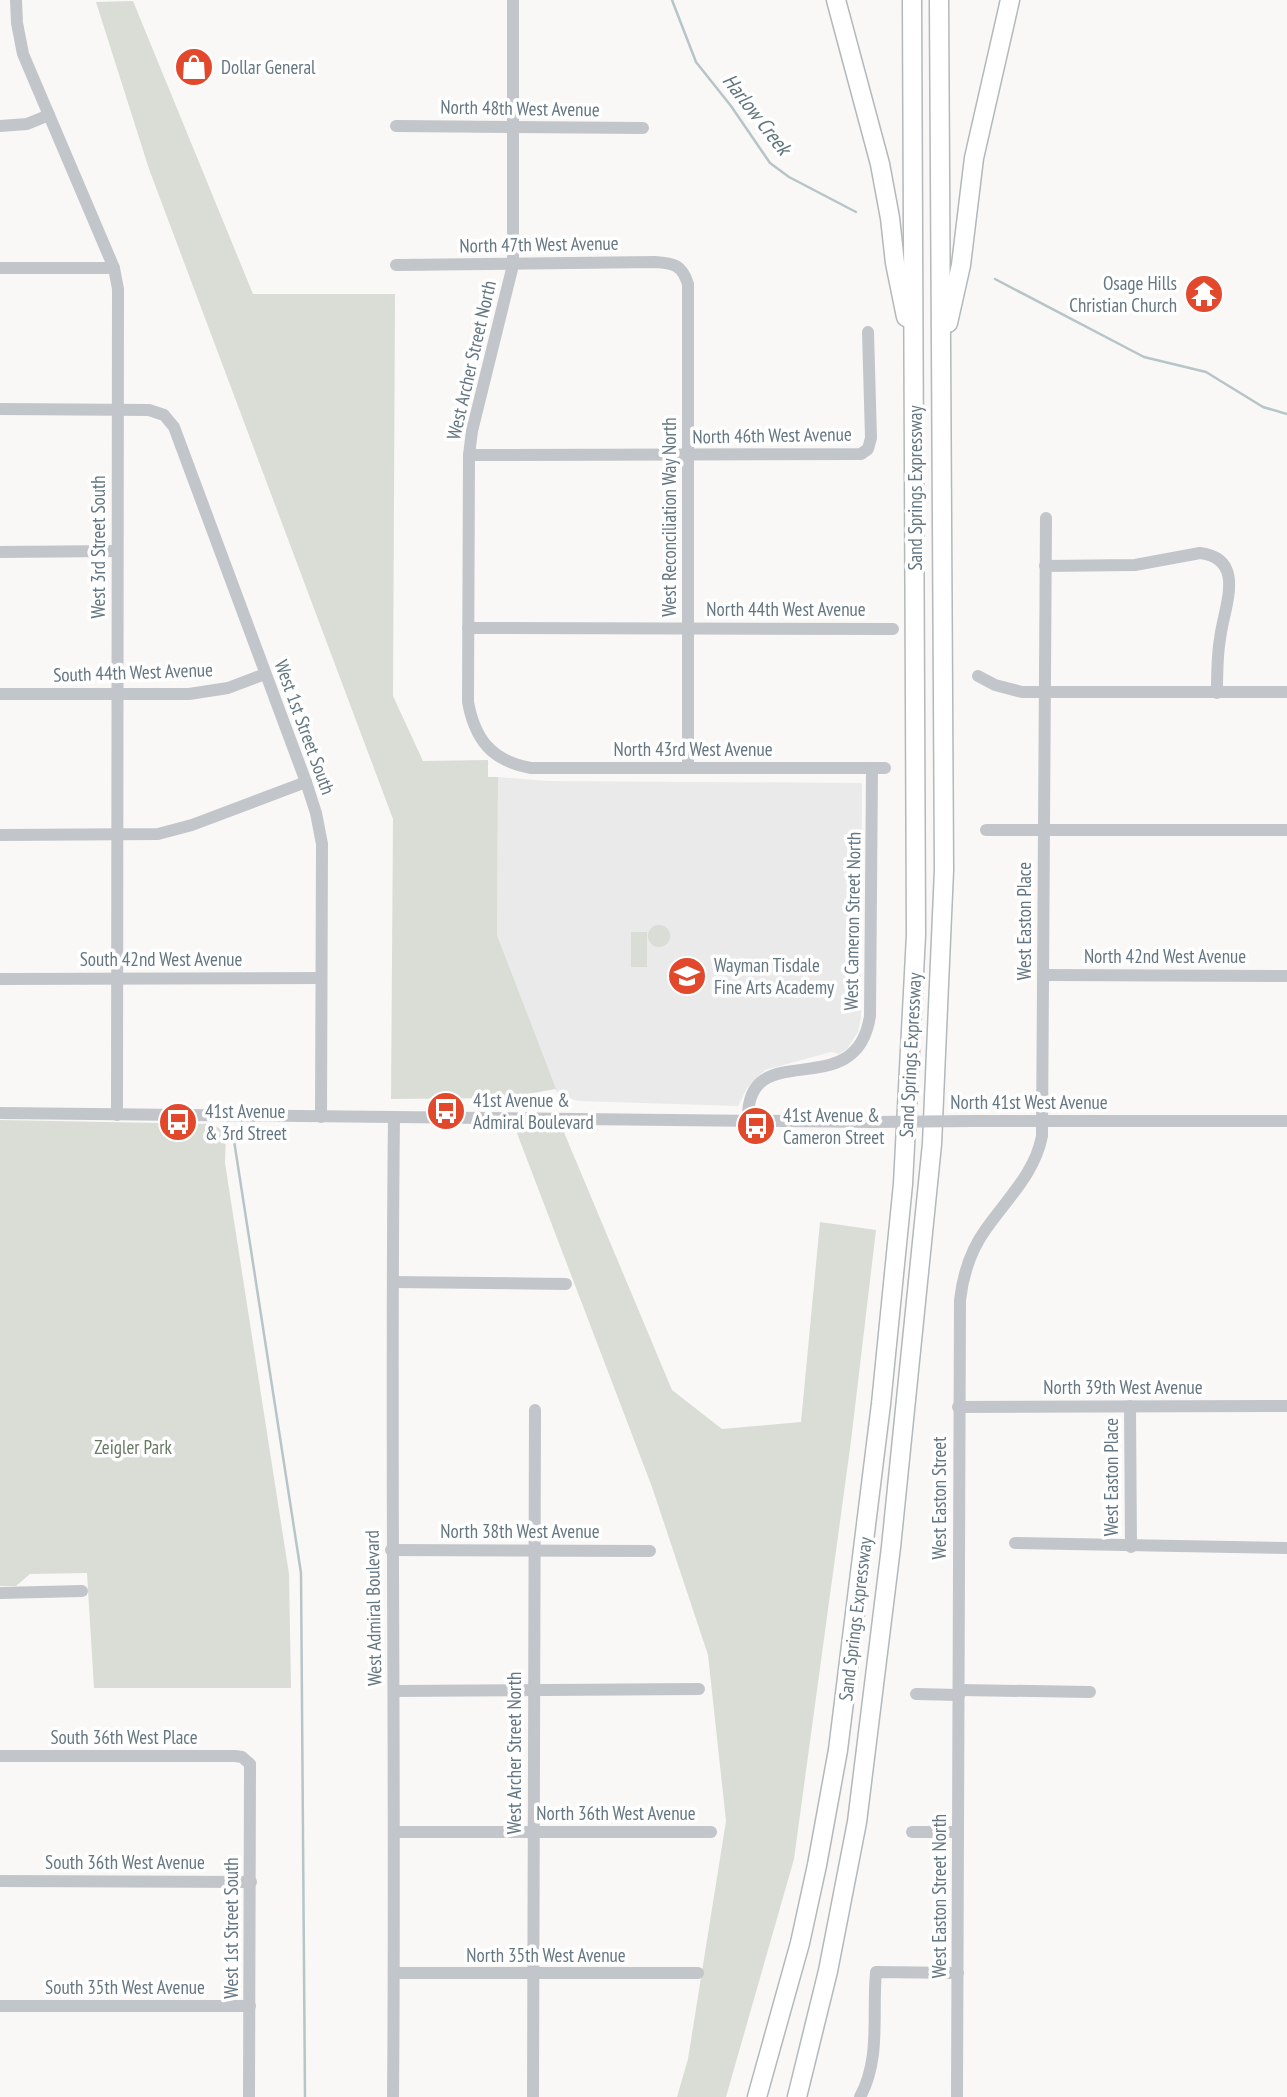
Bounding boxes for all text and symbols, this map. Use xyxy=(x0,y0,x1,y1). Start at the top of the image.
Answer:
shop icon: Dollar General xyxy=(173,46,215,88)
place label: Dollar General xyxy=(221,55,316,79)
water label: Harlow Creek xyxy=(717,68,799,162)
street label: North 48th West Avenue xyxy=(440,95,600,121)
street label: North 47th West Avenue xyxy=(459,231,619,257)
place label: Osage Hills Christian Church xyxy=(1069,271,1177,317)
temple icon: Osage Hills Christian Church xyxy=(1183,273,1225,315)
street label: West Archer Street North xyxy=(441,278,501,442)
street label: Sand Springs Expressway xyxy=(903,405,927,571)
street label: West Reconciliation Way North xyxy=(657,417,681,617)
street label: North 46th West Avenue xyxy=(692,422,852,448)
street label: West 3rd Street South xyxy=(86,475,110,619)
street label: North 44th West Avenue xyxy=(706,597,866,621)
street label: West 1st Street South xyxy=(270,656,340,798)
street label: South 44th West Avenue xyxy=(53,657,213,687)
street label: North 43rd West Avenue xyxy=(613,737,773,761)
street label: West Cameron Street North xyxy=(838,831,866,1011)
street label: West Easton Place xyxy=(1012,862,1036,980)
street label: North 42nd West Avenue xyxy=(1084,944,1246,968)
street label: South 42nd West Avenue xyxy=(80,947,243,971)
place label: Wayman Tisdale Fine Arts Academy xyxy=(714,953,835,999)
school or university icon: Wayman Tisdale Fine Arts Academy xyxy=(666,955,708,997)
street label: Sand Springs Expressway xyxy=(894,971,926,1138)
place label: 41st Avenue & Admiral Boulevard xyxy=(473,1088,594,1134)
bus stop icon: 41st Avenue & Admiral Boulevard xyxy=(425,1090,467,1132)
street label: North 41st West Avenue xyxy=(950,1090,1108,1114)
place label: 41st Avenue & 3rd Street xyxy=(205,1099,288,1145)
bus stop icon: 41st Avenue & 3rd Street xyxy=(157,1101,199,1143)
place label: 41st Avenue & Cameron Street xyxy=(783,1103,885,1149)
bus stop icon: 41st Avenue & Cameron Street xyxy=(735,1105,777,1147)
street label: North 39th West Avenue xyxy=(1043,1375,1203,1399)
street label: West Easton Place xyxy=(1099,1418,1123,1536)
park label: Zeigler Park xyxy=(94,1435,172,1459)
street label: West Easton Street xyxy=(927,1436,951,1559)
street label: North 38th West Avenue xyxy=(440,1519,600,1543)
street label: West Admiral Boulevard xyxy=(360,1530,386,1686)
street label: Sand Springs Expressway xyxy=(833,1535,877,1702)
street label: West Archer Street North xyxy=(502,1672,526,1834)
street label: South 36th West Place xyxy=(50,1725,198,1749)
street label: North 36th West Avenue xyxy=(536,1801,696,1825)
street label: West Easton Street North xyxy=(927,1814,951,1978)
street label: South 36th West Avenue xyxy=(45,1850,205,1874)
street label: West 1st Street South xyxy=(219,1857,243,1999)
street label: North 35th West Avenue xyxy=(466,1943,626,1967)
street label: South 35th West Avenue xyxy=(45,1975,205,1999)

